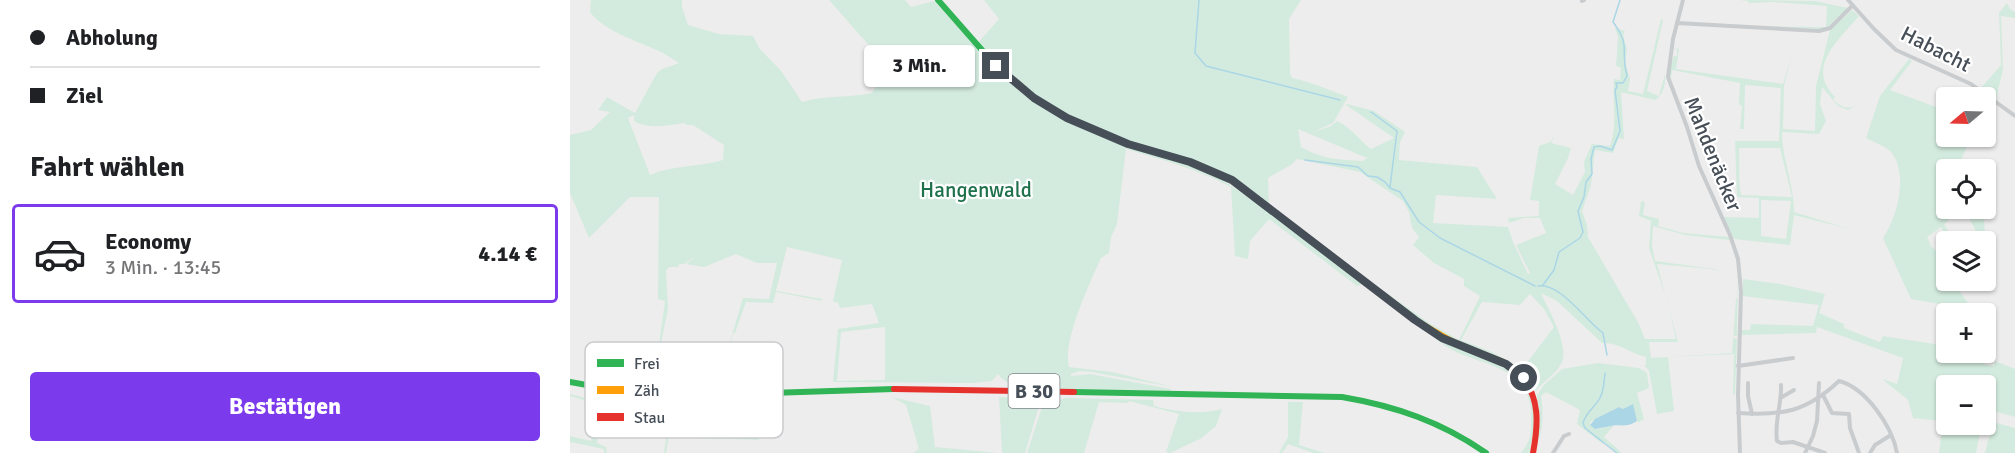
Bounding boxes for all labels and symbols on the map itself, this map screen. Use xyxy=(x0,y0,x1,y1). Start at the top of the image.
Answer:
street label: Habacht xyxy=(1897,20,1975,78)
callout: 3 Min. xyxy=(864,45,975,87)
route end xyxy=(982,52,1009,79)
north arrow xyxy=(1936,87,1996,147)
street label: Mahdenäcker xyxy=(1678,93,1748,215)
park label: Hangenwald xyxy=(920,177,1032,203)
legend xyxy=(585,342,783,438)
text: Frei xyxy=(634,354,660,374)
route start xyxy=(1510,364,1537,391)
road number: B 30 xyxy=(1008,374,1060,408)
text: Zäh xyxy=(634,381,660,401)
text: Stau xyxy=(634,408,665,428)

